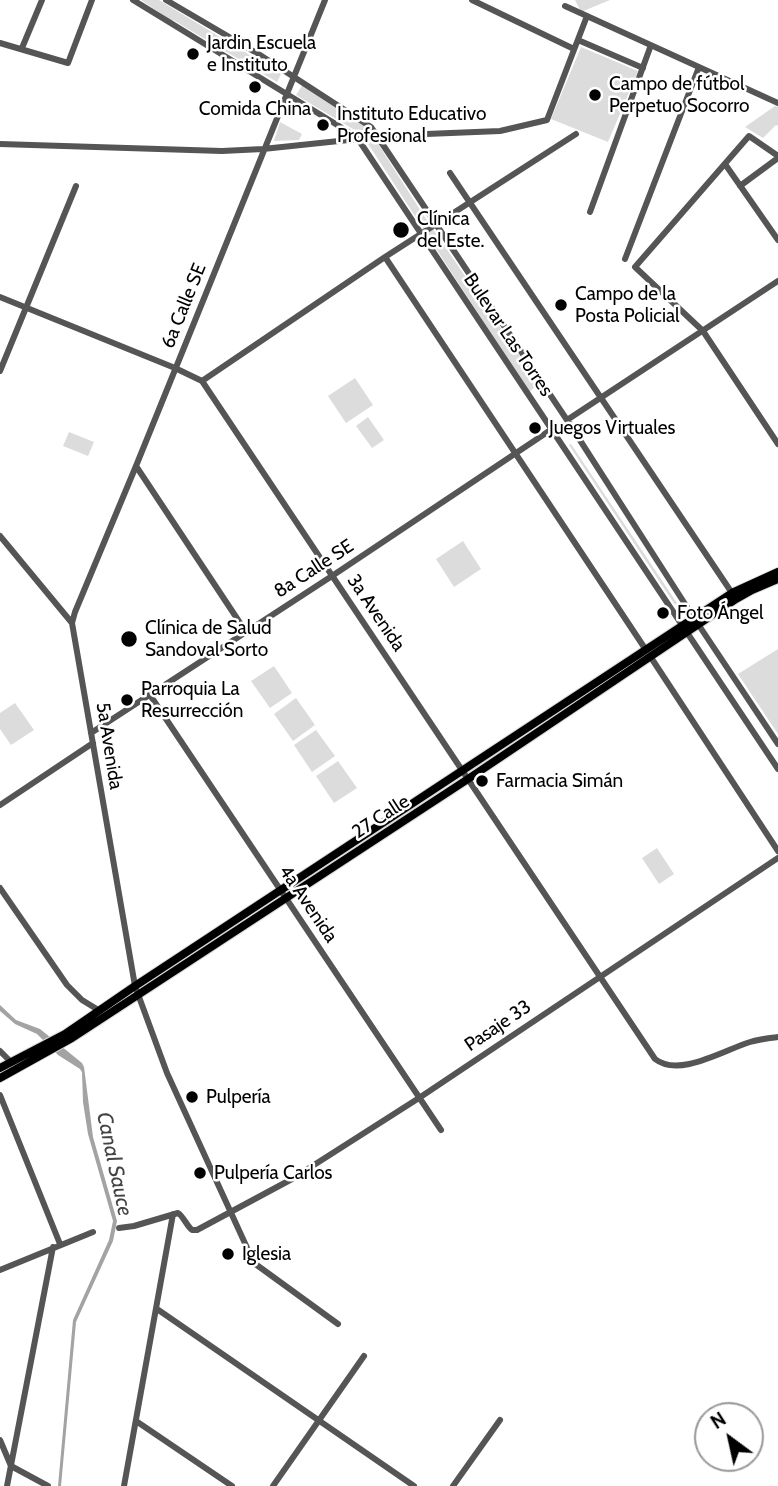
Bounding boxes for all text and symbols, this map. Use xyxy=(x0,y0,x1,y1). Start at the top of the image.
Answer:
place label: Jardin Escuela e Instituto xyxy=(207,32,316,76)
marker: Jardin Escuela e Instituto xyxy=(185,46,201,62)
place label: Campo de fútbol Perpetuo Socorro xyxy=(609,73,749,117)
marker: Comida China xyxy=(247,79,263,95)
marker: Campo de fútbol Perpetuo Socorro xyxy=(587,87,603,103)
place label: Comida China xyxy=(199,98,311,120)
place label: Instituto Educativo Profesional xyxy=(337,103,486,147)
marker: Instituto Educativo Profesional xyxy=(315,117,331,133)
place label: Clínica del Este. xyxy=(417,208,484,252)
marker: Clínica del Este. xyxy=(391,220,411,240)
street label: 6a Calle SE xyxy=(157,260,211,352)
street label: Bulevar Las Torres xyxy=(459,269,557,401)
place label: Campo de la Posta Policial xyxy=(575,283,680,327)
marker: Campo de la Posta Policial xyxy=(553,297,569,313)
place label: Juegos Virtuales xyxy=(549,417,675,439)
marker: Juegos Virtuales xyxy=(527,420,543,436)
street label: 8a Calle SE xyxy=(270,535,358,603)
street label: 3a Avenida xyxy=(342,570,410,656)
place label: Foto Ángel xyxy=(677,602,763,624)
marker: Foto Ángel xyxy=(655,605,671,621)
place label: Clínica de Salud Sandoval Sorto xyxy=(145,617,272,661)
marker: Clínica de Salud Sandoval Sorto xyxy=(119,629,139,649)
place label: Parroquia La Resurrección xyxy=(141,678,243,722)
marker: Parroquia La Resurrección xyxy=(119,692,135,708)
street label: 5a Avenida xyxy=(91,701,127,791)
place label: Farmacia Simán xyxy=(496,770,623,792)
marker: Farmacia Simán xyxy=(474,773,490,789)
street label: 27 Calle xyxy=(348,790,414,844)
street label: 4a Avenida xyxy=(274,861,342,947)
street label: Pasaje 33 xyxy=(460,995,536,1057)
place label: Pulpería xyxy=(206,1086,271,1108)
marker: Pulpería xyxy=(184,1089,200,1105)
water label: Canal Sauce xyxy=(91,1110,137,1218)
place label: Pulpería Carlos xyxy=(214,1162,332,1184)
marker: Pulpería Carlos xyxy=(192,1165,208,1181)
place label: Iglesia xyxy=(242,1243,291,1265)
marker: Iglesia xyxy=(220,1246,236,1262)
north arrow xyxy=(694,1402,764,1472)
text: N xyxy=(706,1407,730,1434)

